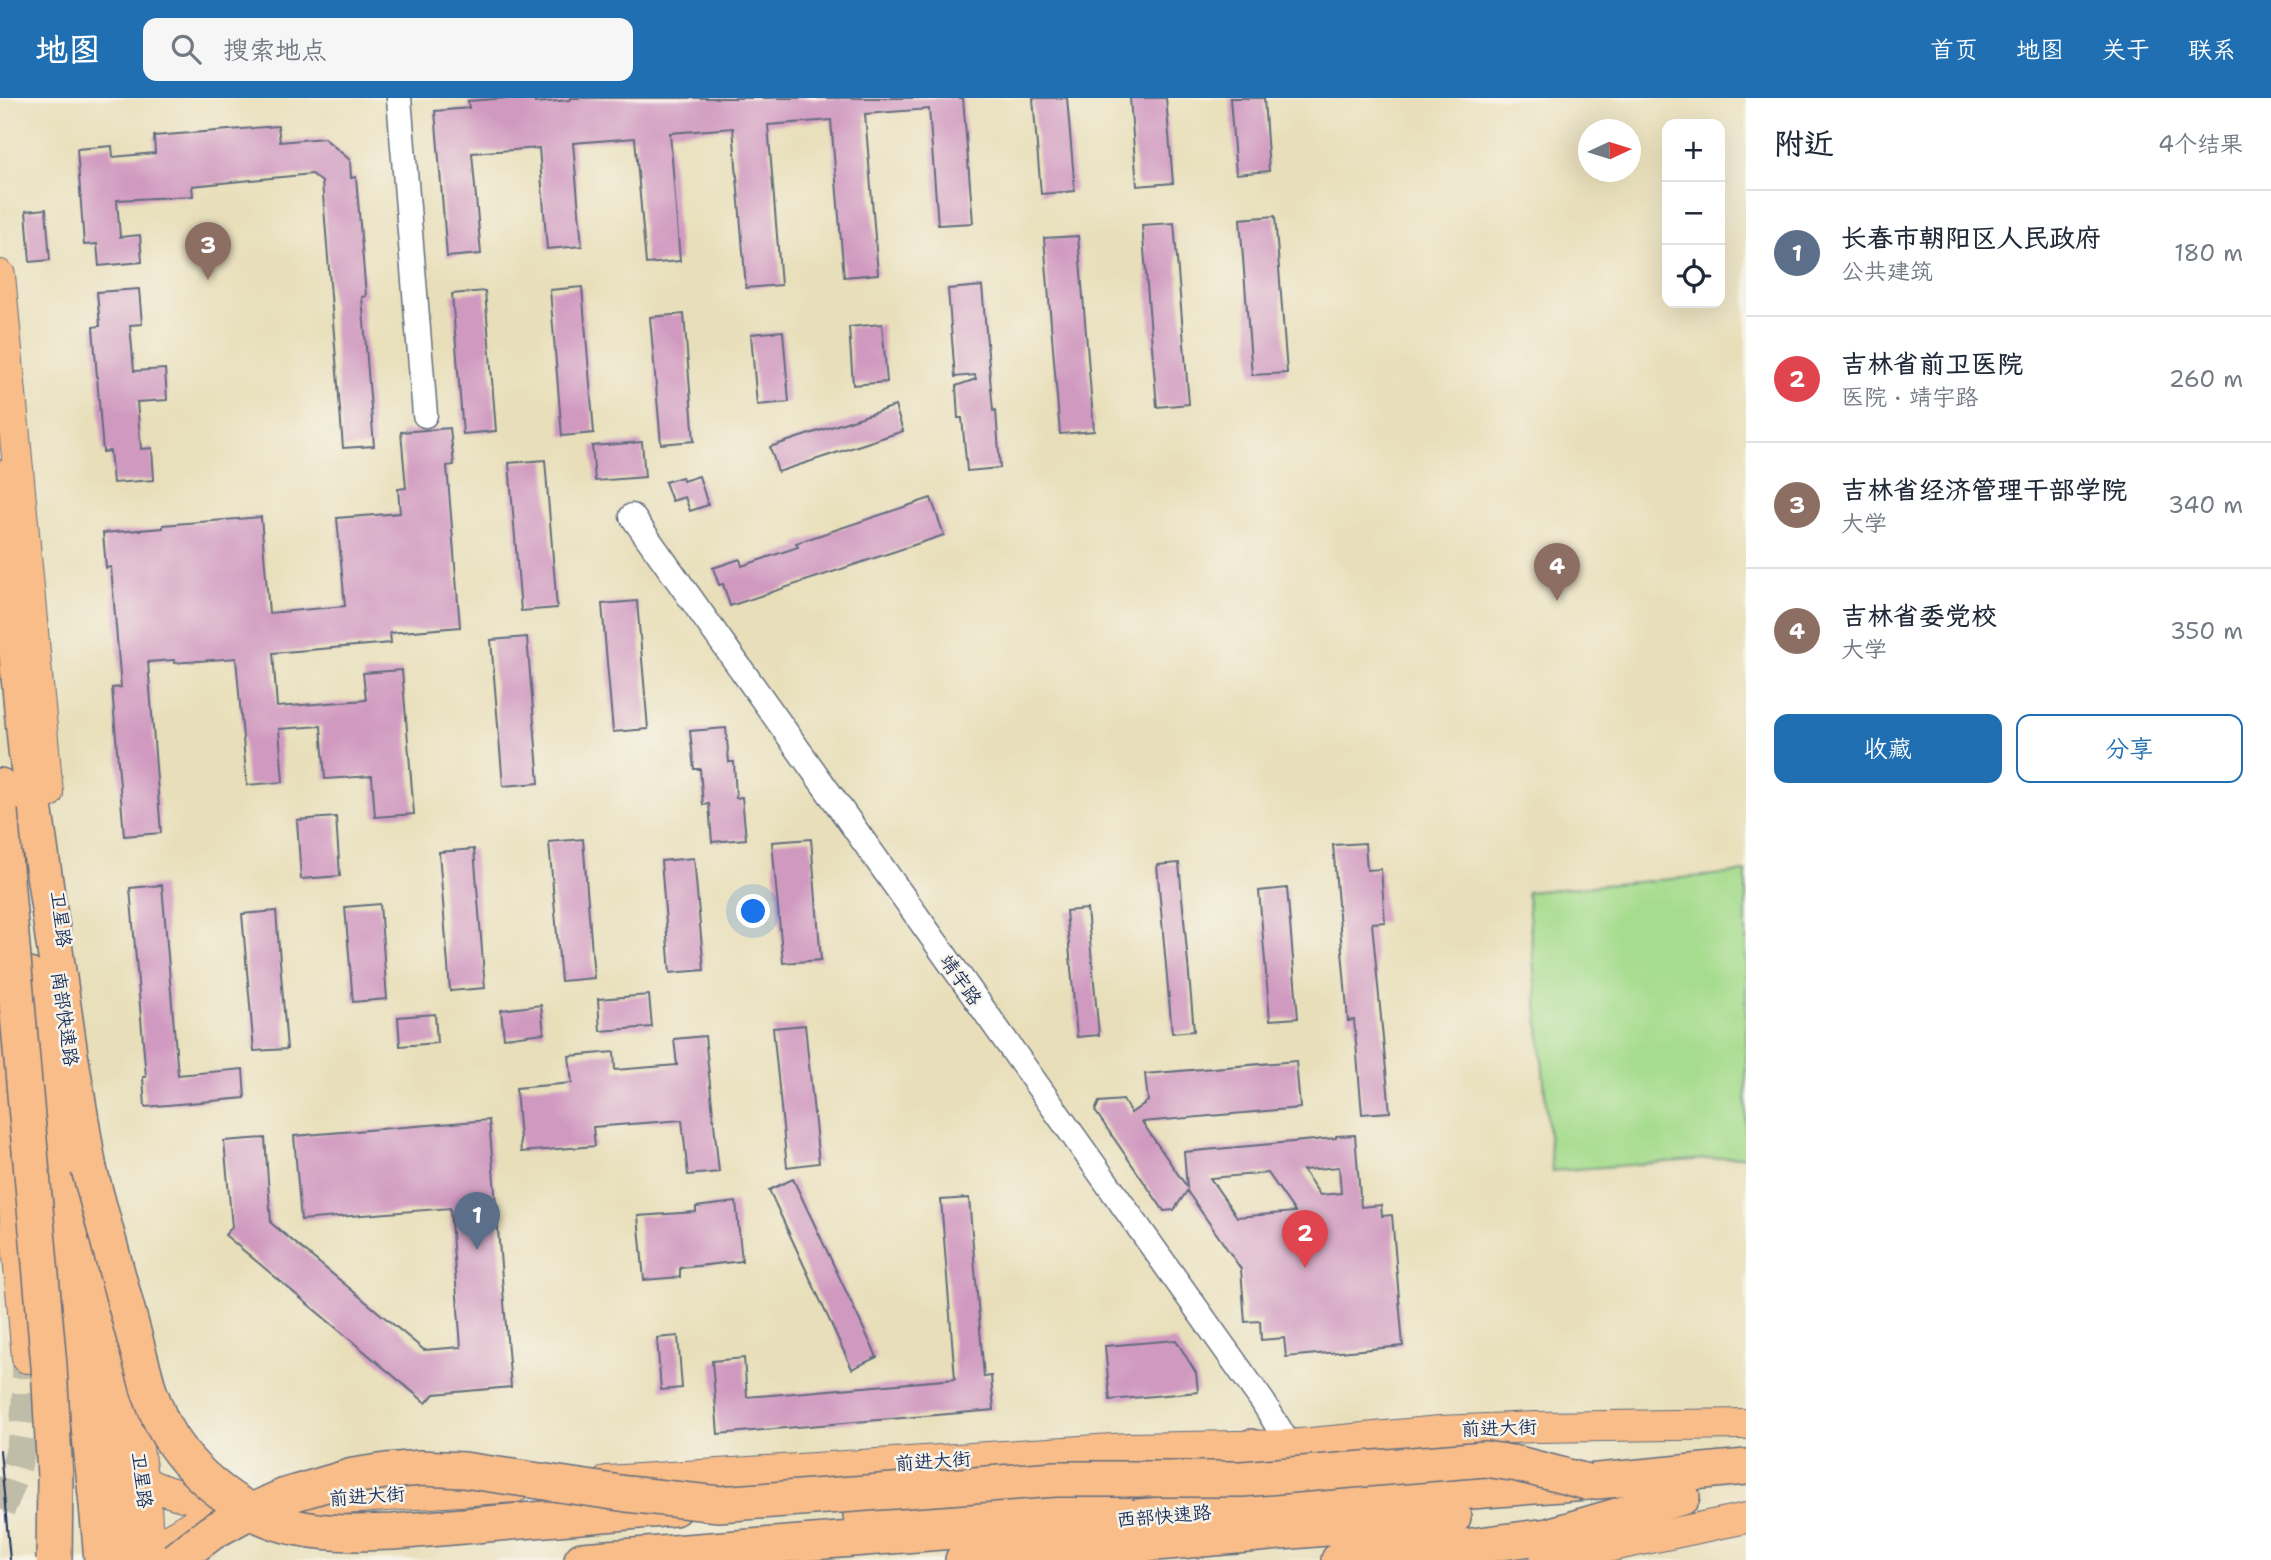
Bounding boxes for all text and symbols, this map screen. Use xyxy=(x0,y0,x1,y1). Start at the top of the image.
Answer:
search box xyxy=(143,18,633,81)
text: 地图 xyxy=(35,27,101,72)
icon: search xyxy=(167,30,205,68)
text: 搜索地点 xyxy=(223,32,327,67)
text: 首页 xyxy=(1930,34,1978,66)
text: 地图 xyxy=(2016,34,2064,66)
text: 关于 xyxy=(2102,34,2150,66)
text: 联系 xyxy=(2188,34,2236,66)
north arrow xyxy=(1578,119,1641,182)
map controls xyxy=(1662,119,1725,308)
button: + xyxy=(1662,119,1725,182)
text: 附近 xyxy=(1774,123,1834,164)
text: 4个结果 xyxy=(2158,129,2243,159)
button: − xyxy=(1662,182,1725,245)
text: 长春市朝阳区人民政府 xyxy=(1841,220,2101,255)
pin: 3 xyxy=(185,222,231,280)
text: 1 xyxy=(1792,238,1802,268)
text: 180 m xyxy=(2174,238,2243,268)
button: locate xyxy=(1662,245,1725,308)
text: 公共建筑 xyxy=(1841,256,1933,286)
text: 吉林省前卫医院 xyxy=(1841,346,2023,381)
text: 2 xyxy=(1789,364,1805,394)
text: 260 m xyxy=(2169,364,2243,394)
text: 医院 · 靖宇路 xyxy=(1841,382,1978,412)
text: 吉林省经济管理干部学院 xyxy=(1841,472,2127,507)
text: 3 xyxy=(1789,490,1805,520)
text: 340 m xyxy=(2168,490,2243,520)
text: 大学 xyxy=(1841,508,1887,538)
pin: 4 xyxy=(1534,543,1580,601)
text: 吉林省委党校 xyxy=(1841,598,1997,633)
text: 4 xyxy=(1789,616,1805,646)
text: 350 m xyxy=(2170,616,2243,646)
text: 大学 xyxy=(1841,634,1887,664)
button: 收藏 xyxy=(1774,714,2002,783)
button: 分享 xyxy=(2016,714,2243,783)
street label: 卫星路 xyxy=(45,889,77,949)
your location xyxy=(736,894,770,928)
street label: 靖宇路 xyxy=(934,949,988,1011)
street label: 南部快速路 xyxy=(46,970,84,1068)
pin: 1 xyxy=(454,1192,500,1250)
pin: 2 xyxy=(1282,1210,1328,1268)
street label: 前进大街 xyxy=(1461,1414,1537,1442)
street label: 前进大街 xyxy=(894,1446,972,1476)
street label: 卫星路 xyxy=(126,1450,158,1510)
street label: 前进大街 xyxy=(328,1481,406,1511)
street label: 西部快速路 xyxy=(1116,1499,1212,1533)

